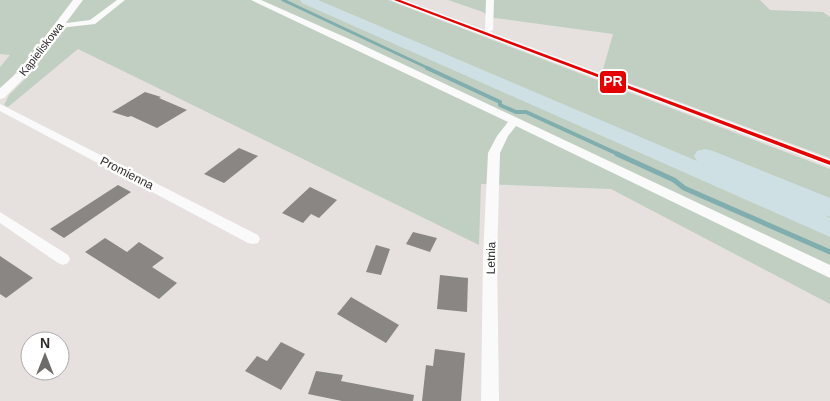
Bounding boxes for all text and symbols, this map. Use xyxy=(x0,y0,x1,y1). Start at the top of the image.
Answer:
street label: Kąpieliskowa xyxy=(17,19,66,78)
line badge: PR xyxy=(599,70,627,94)
text: PR xyxy=(603,73,623,89)
street label: Promienna xyxy=(98,154,156,193)
street label: Letnia xyxy=(484,241,498,274)
north arrow xyxy=(20,331,70,381)
text: N xyxy=(40,335,50,351)

